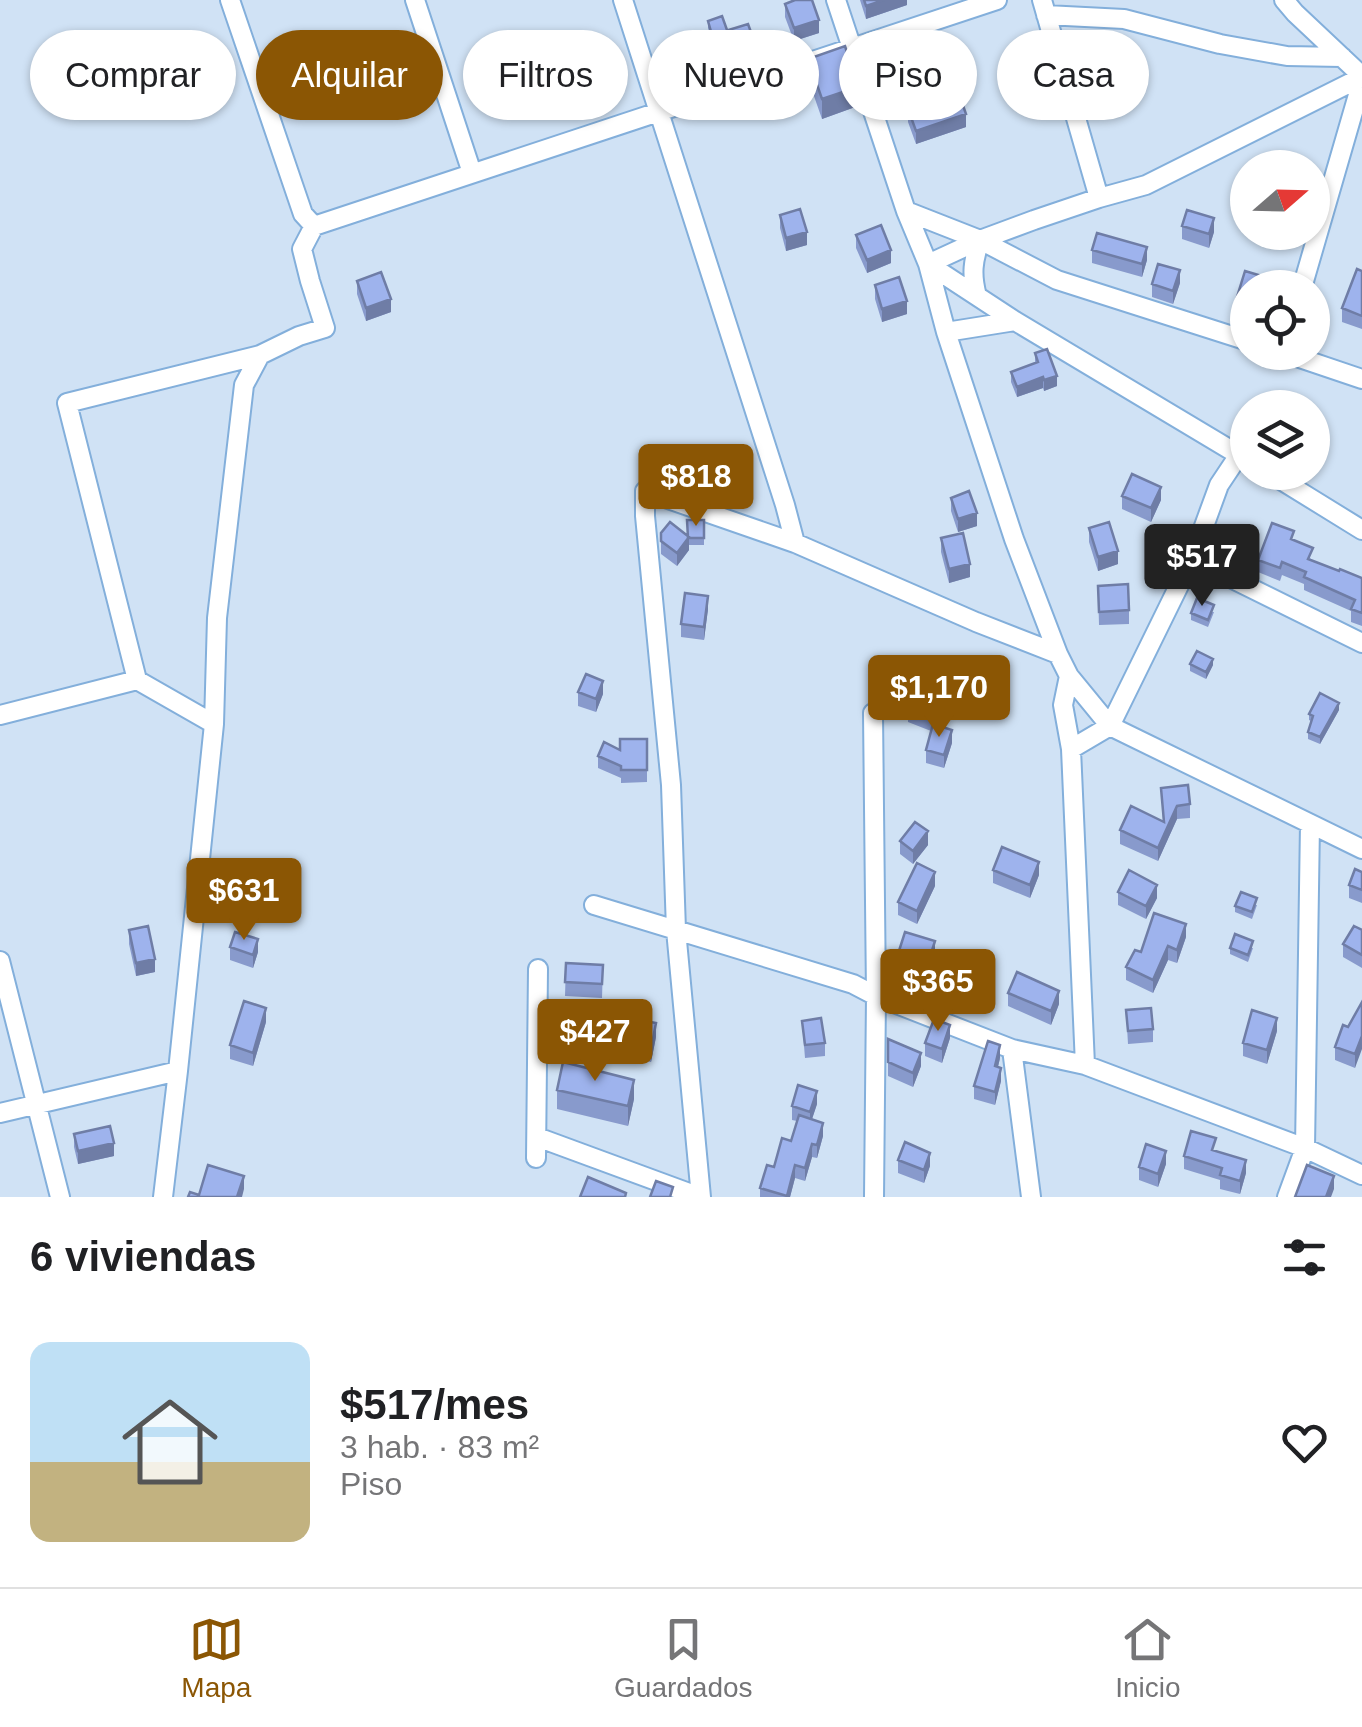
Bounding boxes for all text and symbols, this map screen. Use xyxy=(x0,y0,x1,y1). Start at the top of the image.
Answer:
chip: Comprar xyxy=(30,30,236,120)
chip: Alquilar xyxy=(256,30,443,120)
chip: Filtros xyxy=(463,30,628,120)
chip: Nuevo xyxy=(648,30,819,120)
chip: Piso xyxy=(839,30,977,120)
chip: Casa xyxy=(997,30,1149,120)
north arrow xyxy=(1230,150,1330,250)
map controls xyxy=(1230,150,1330,490)
button: locate xyxy=(1230,270,1330,370)
button: layers xyxy=(1230,390,1330,490)
pin: $818 xyxy=(637,444,755,529)
text: $818 xyxy=(660,458,732,494)
pin: $517 xyxy=(1143,524,1261,609)
text: $517 xyxy=(1166,538,1238,574)
pin: $1,170 xyxy=(858,655,1020,740)
text: $1,170 xyxy=(890,669,988,705)
pin: $631 xyxy=(185,858,303,943)
text: $631 xyxy=(208,872,280,908)
pin: $365 xyxy=(879,949,997,1034)
text: $365 xyxy=(902,963,974,999)
pin: $427 xyxy=(536,999,654,1084)
text: $427 xyxy=(559,1013,631,1049)
icon: filters xyxy=(1277,1230,1332,1285)
text: 6 viviendas xyxy=(30,1233,256,1280)
text: $517/mes xyxy=(340,1381,529,1428)
icon: home xyxy=(110,1382,230,1502)
icon: heart xyxy=(1277,1415,1332,1470)
text: 3 hab. · 83 m² xyxy=(340,1429,539,1465)
text: Piso xyxy=(340,1466,402,1502)
tab: Mapa xyxy=(181,1612,251,1704)
tab: Guardados xyxy=(614,1612,753,1704)
tab: Inicio xyxy=(1115,1612,1181,1704)

